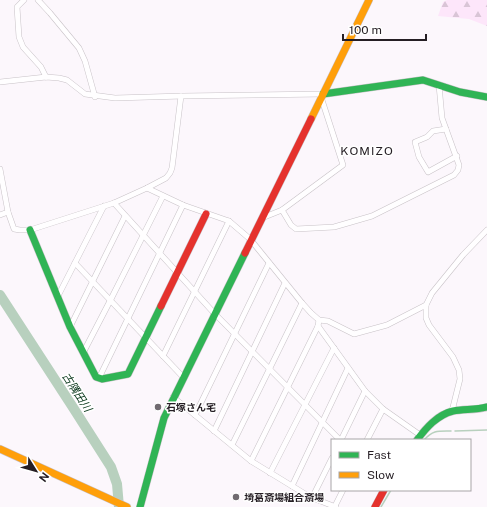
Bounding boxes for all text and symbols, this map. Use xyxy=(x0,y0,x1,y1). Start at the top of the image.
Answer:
scale bar xyxy=(343,16,426,42)
text: 100 m xyxy=(349,23,382,37)
district label: KOMIZO xyxy=(340,144,394,158)
water label: 古隅田川 xyxy=(60,370,95,415)
place label: 石塚さん宅 xyxy=(166,401,216,413)
marker: 石塚さん宅 xyxy=(153,402,163,412)
legend xyxy=(331,439,471,491)
text: Fast xyxy=(367,448,392,462)
north arrow xyxy=(16,451,56,491)
text: Slow xyxy=(367,468,395,482)
text: N xyxy=(37,470,51,484)
place label: 埼葛斎場組合斎場 xyxy=(244,491,324,503)
marker: 埼葛斎場組合斎場 xyxy=(231,492,241,502)

